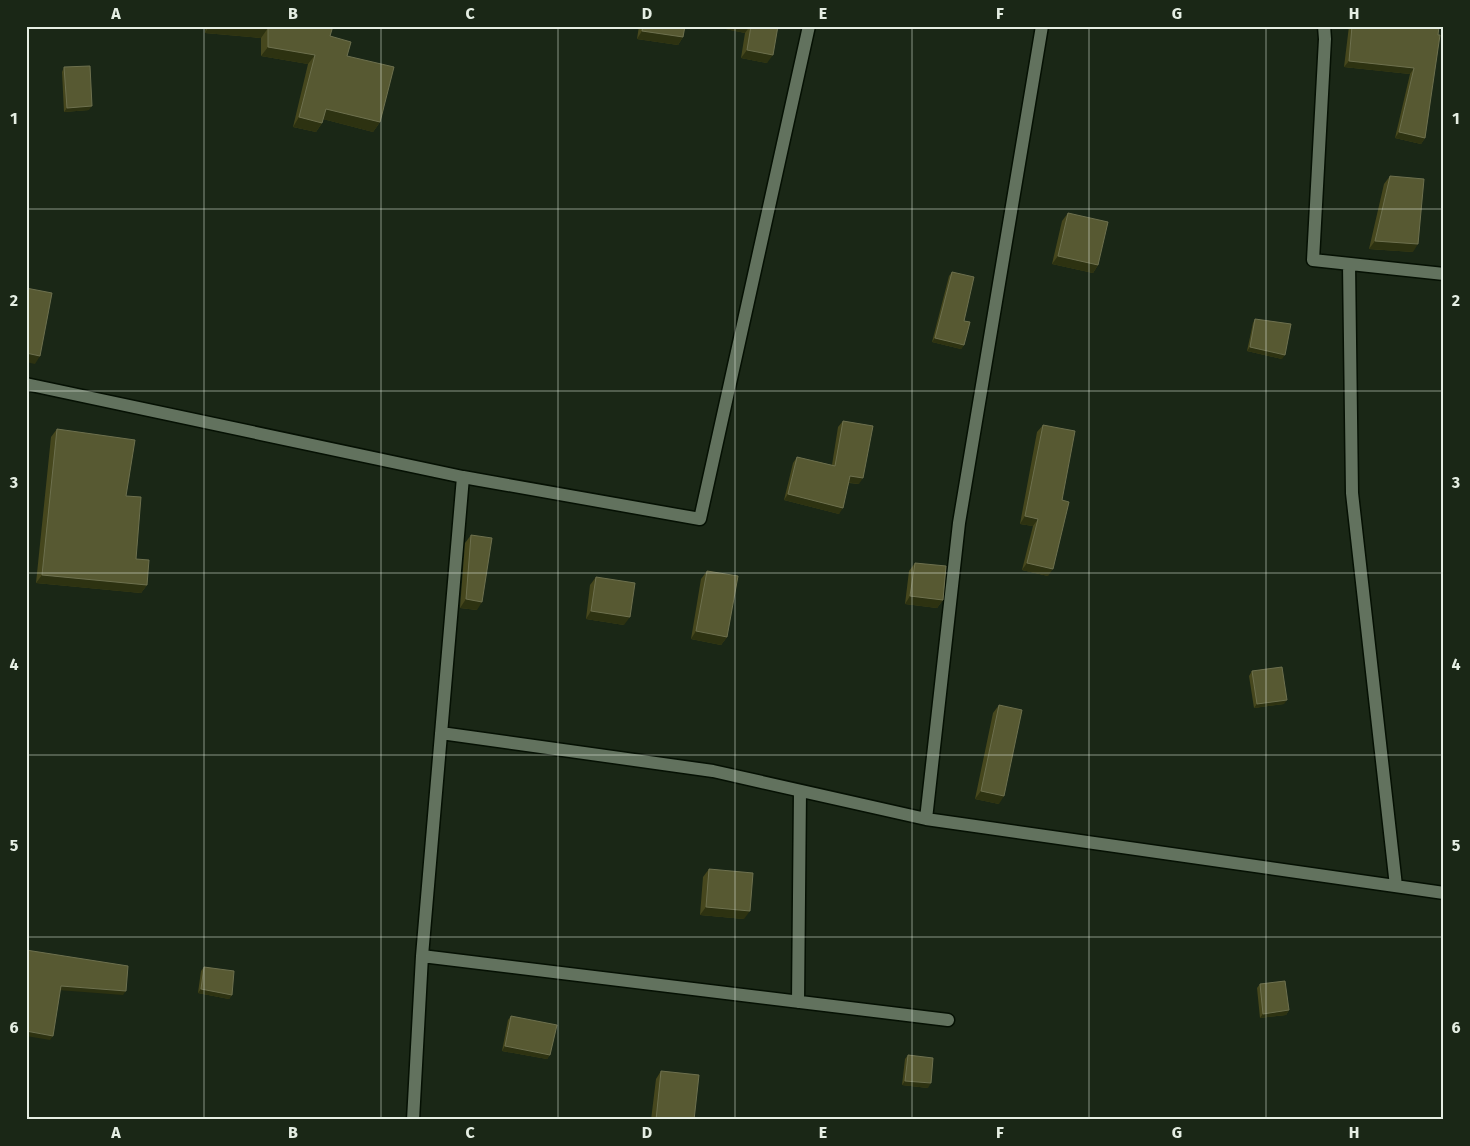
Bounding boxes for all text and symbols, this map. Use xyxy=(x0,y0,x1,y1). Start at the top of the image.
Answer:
text: A xyxy=(110,4,121,23)
text: B xyxy=(288,4,298,23)
text: C xyxy=(465,4,475,23)
text: D xyxy=(642,4,652,23)
text: E xyxy=(819,4,827,23)
text: F xyxy=(996,4,1004,23)
text: G xyxy=(1172,4,1182,23)
text: H xyxy=(1349,4,1359,23)
text: 1 xyxy=(10,109,18,128)
text: 1 xyxy=(1452,109,1460,128)
text: 2 xyxy=(10,291,18,310)
text: 2 xyxy=(1452,291,1460,310)
text: 3 xyxy=(9,473,18,492)
text: 3 xyxy=(1451,473,1460,492)
text: 4 xyxy=(9,655,19,674)
text: 4 xyxy=(1451,655,1461,674)
text: 5 xyxy=(10,836,19,855)
text: 5 xyxy=(1452,836,1461,855)
text: 6 xyxy=(9,1018,19,1037)
text: 6 xyxy=(1451,1018,1461,1037)
text: A xyxy=(110,1123,121,1142)
text: B xyxy=(288,1123,298,1142)
text: C xyxy=(465,1123,475,1142)
text: D xyxy=(642,1123,652,1142)
text: E xyxy=(819,1123,827,1142)
text: F xyxy=(996,1123,1004,1142)
text: G xyxy=(1172,1123,1182,1142)
text: H xyxy=(1349,1123,1359,1142)

